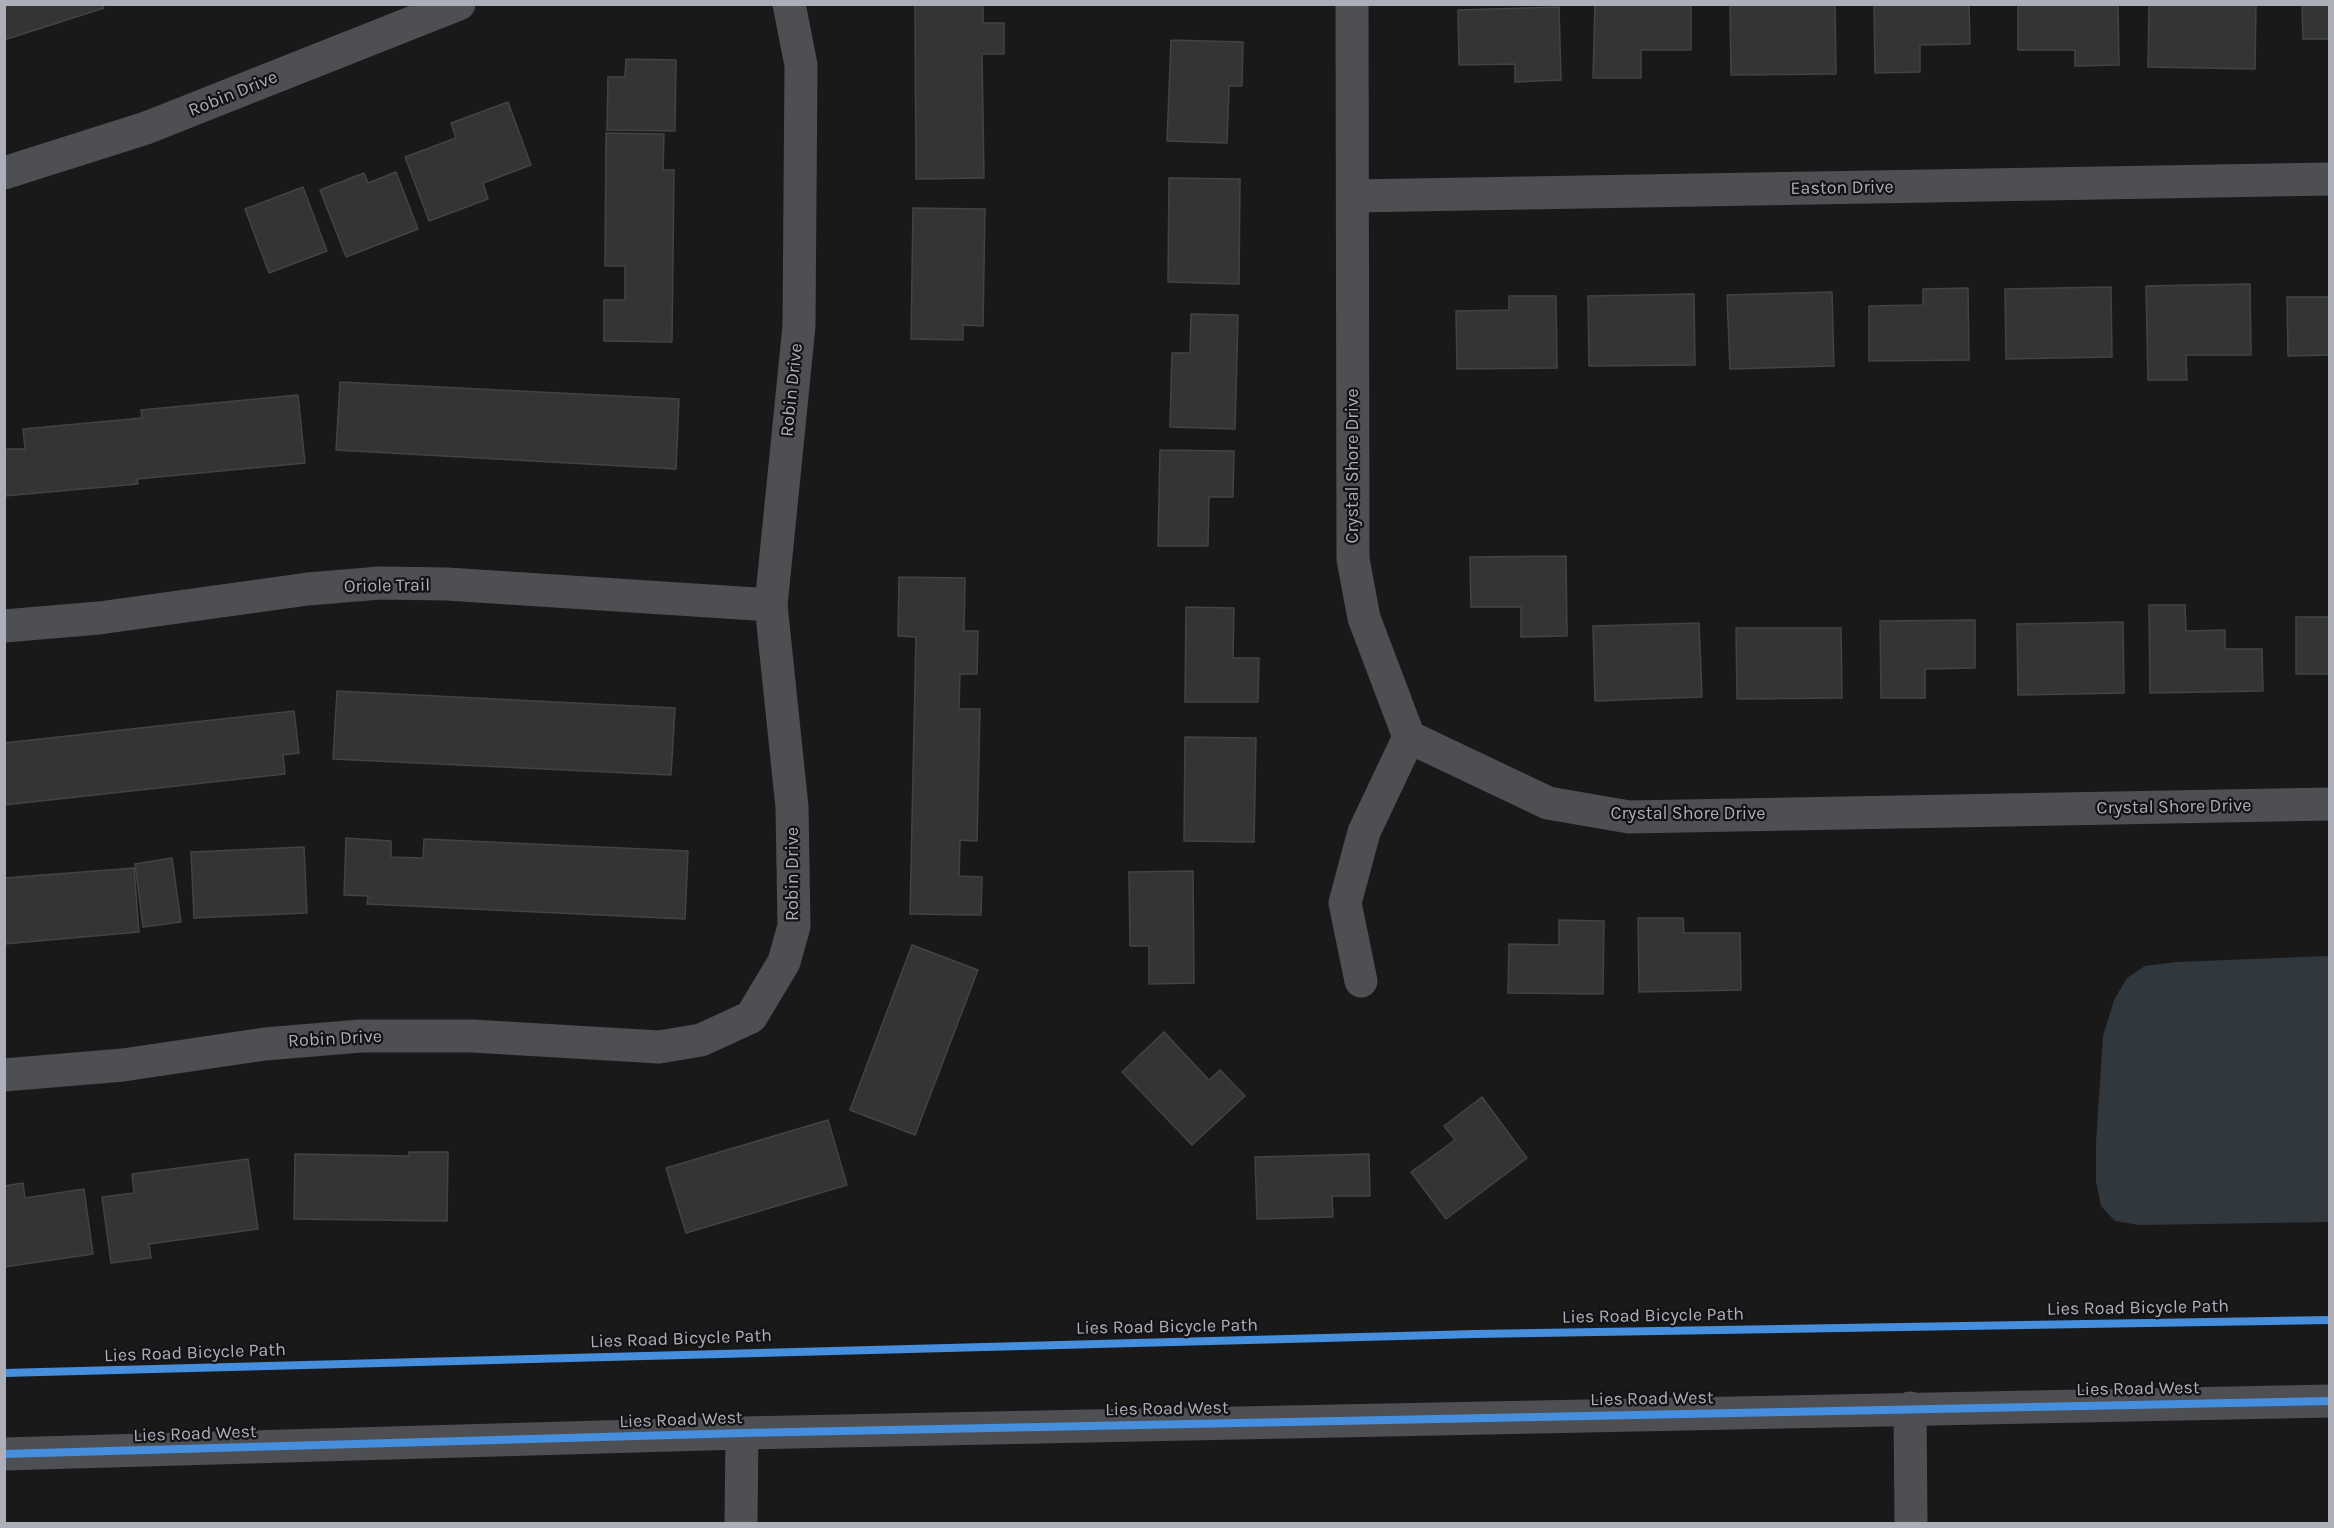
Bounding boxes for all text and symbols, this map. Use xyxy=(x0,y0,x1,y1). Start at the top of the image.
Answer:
street label: Robin Drive xyxy=(185,66,281,122)
street label: Easton Drive xyxy=(1790,176,1894,200)
street label: Robin Drive xyxy=(776,342,808,438)
street label: Crystal Shore Drive xyxy=(1342,388,1364,544)
street label: Oriole Trail xyxy=(344,574,430,598)
street label: Crystal Shore Drive xyxy=(2096,795,2252,819)
street label: Crystal Shore Drive xyxy=(1610,803,1766,825)
street label: Robin Drive xyxy=(782,827,804,921)
street label: Robin Drive xyxy=(287,1026,383,1052)
street label: Lies Road Bicycle Path xyxy=(2047,1296,2229,1320)
street label: Lies Road Bicycle Path xyxy=(1562,1304,1744,1328)
street label: Lies Road Bicycle Path xyxy=(1076,1315,1258,1339)
street label: Lies Road Bicycle Path xyxy=(590,1325,772,1353)
street label: Lies Road Bicycle Path xyxy=(104,1339,286,1367)
street label: Lies Road West xyxy=(2076,1377,2200,1401)
street label: Lies Road West xyxy=(1590,1387,1714,1411)
street label: Lies Road West xyxy=(1105,1397,1229,1421)
street label: Lies Road West xyxy=(619,1407,743,1433)
street label: Lies Road West xyxy=(133,1421,257,1447)

